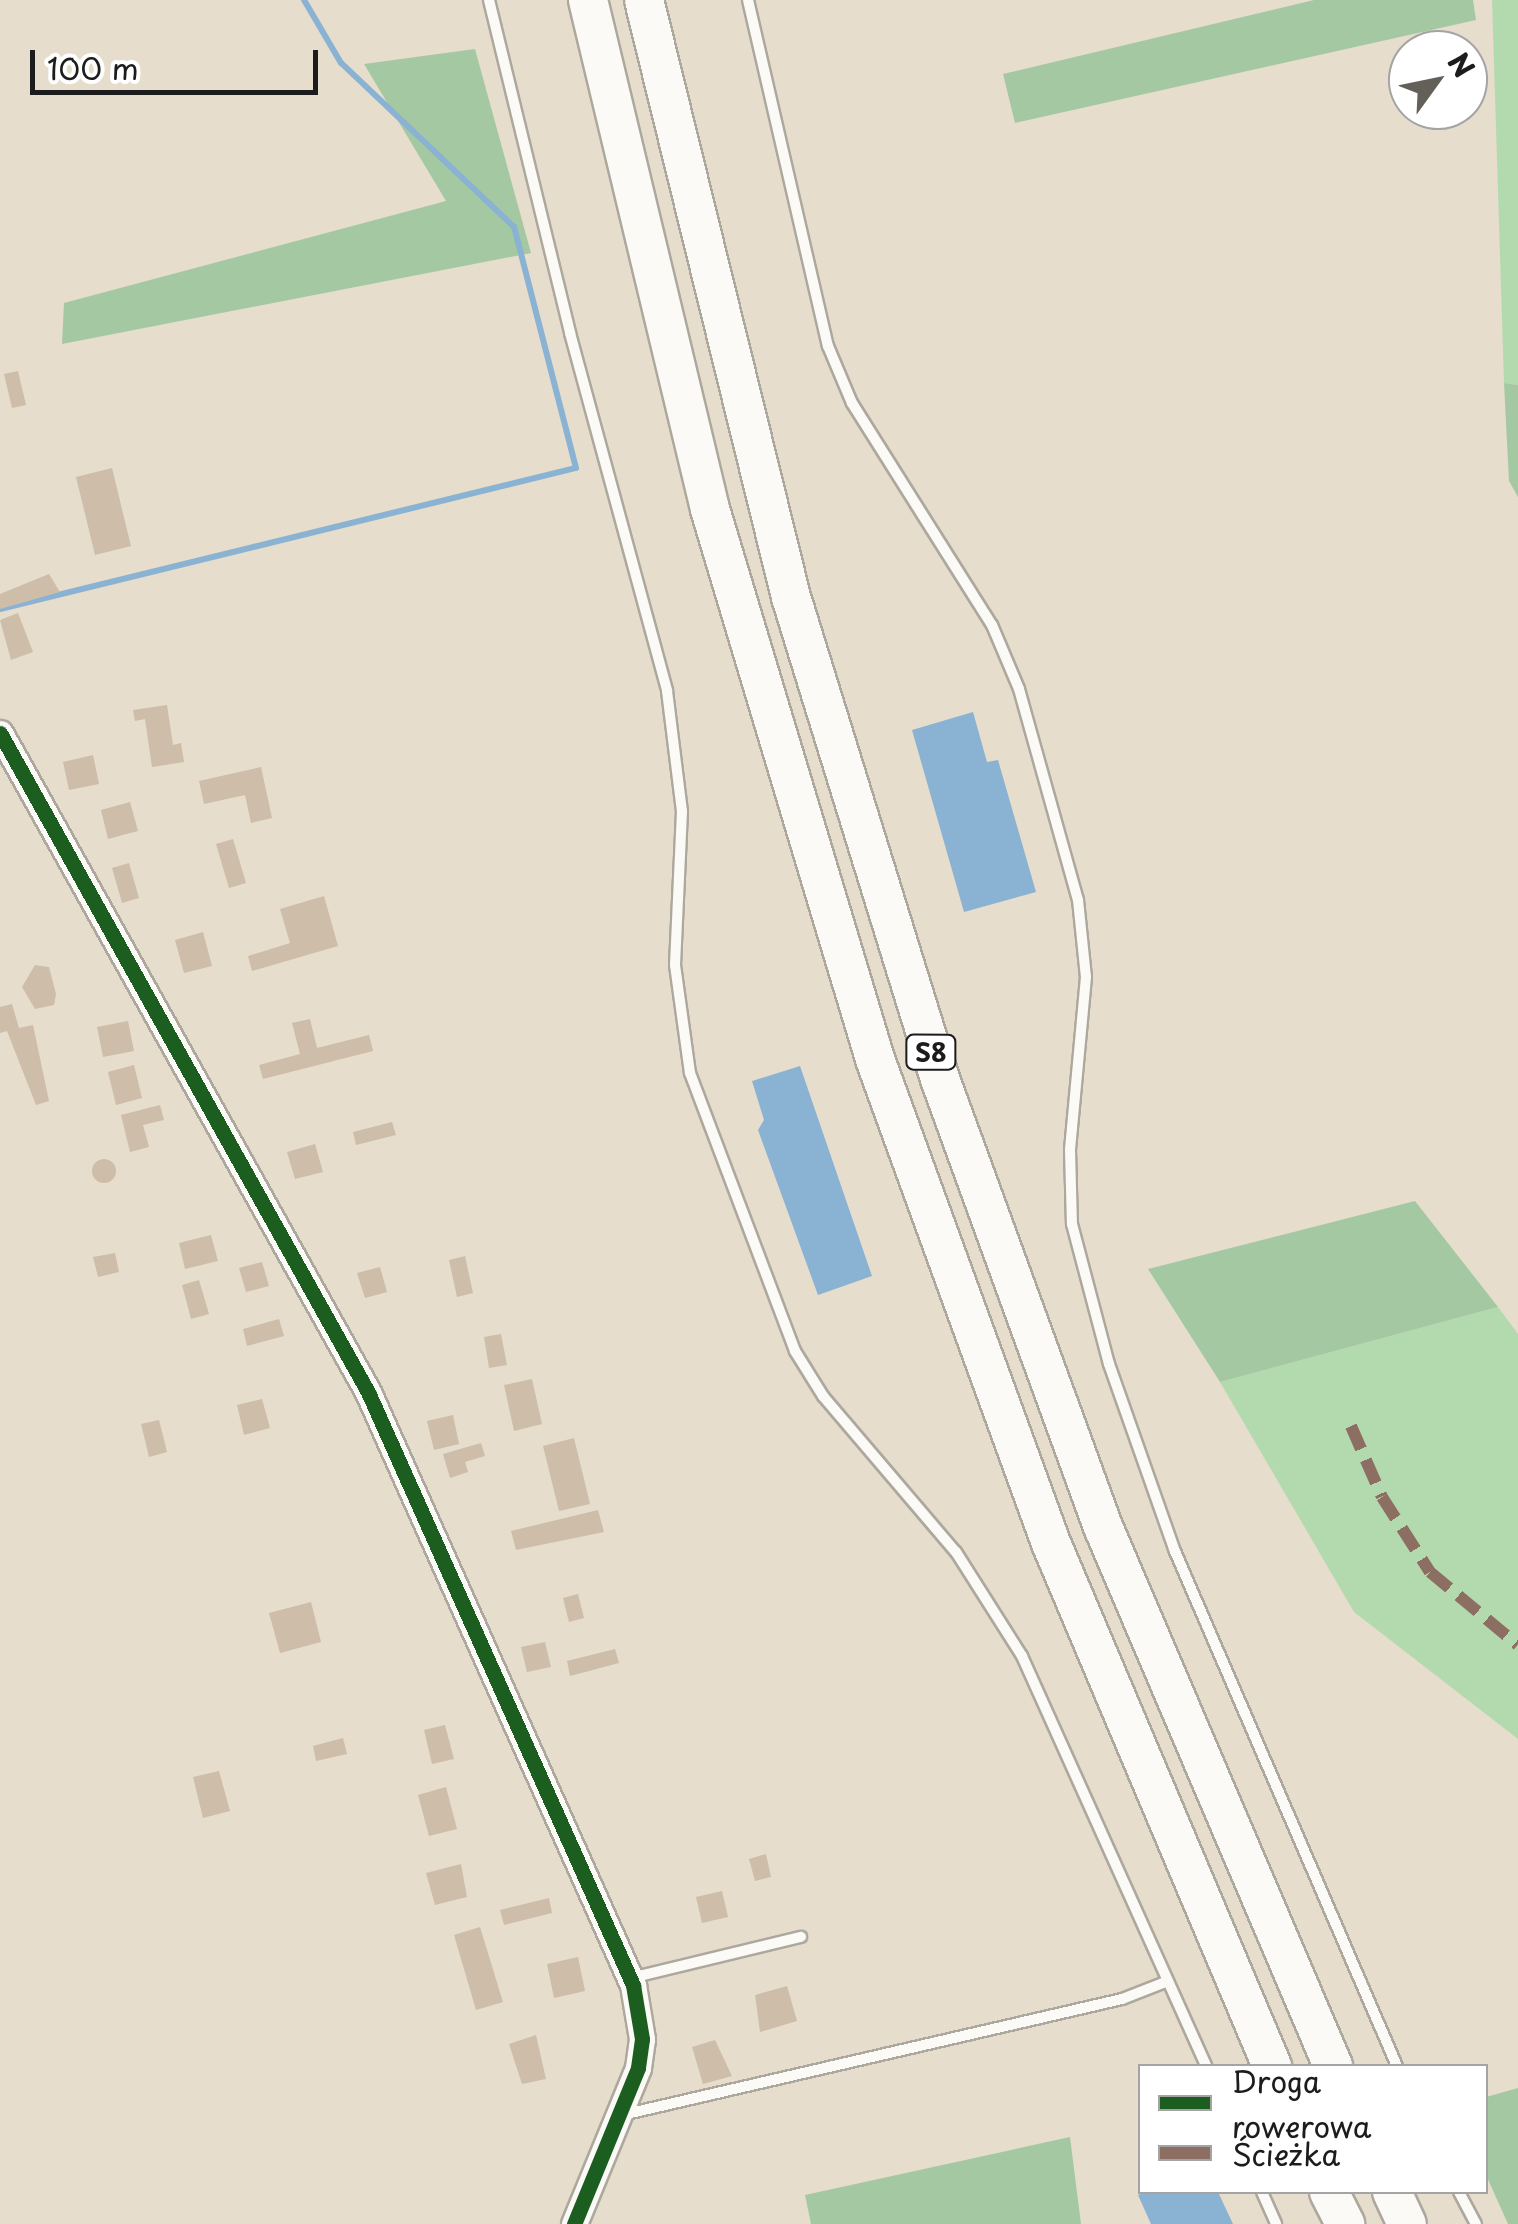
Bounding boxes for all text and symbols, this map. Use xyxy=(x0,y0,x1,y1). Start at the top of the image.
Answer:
scale bar xyxy=(35,30,322,92)
north arrow xyxy=(1388,30,1488,130)
text: N xyxy=(1438,43,1486,85)
text: 100 m xyxy=(47,45,139,90)
road number: S8 xyxy=(904,1032,958,1072)
text: Droga rowerowa xyxy=(1232,2058,1371,2148)
legend xyxy=(1138,2064,1488,2194)
text: Ścieżka xyxy=(1232,2131,1340,2176)

